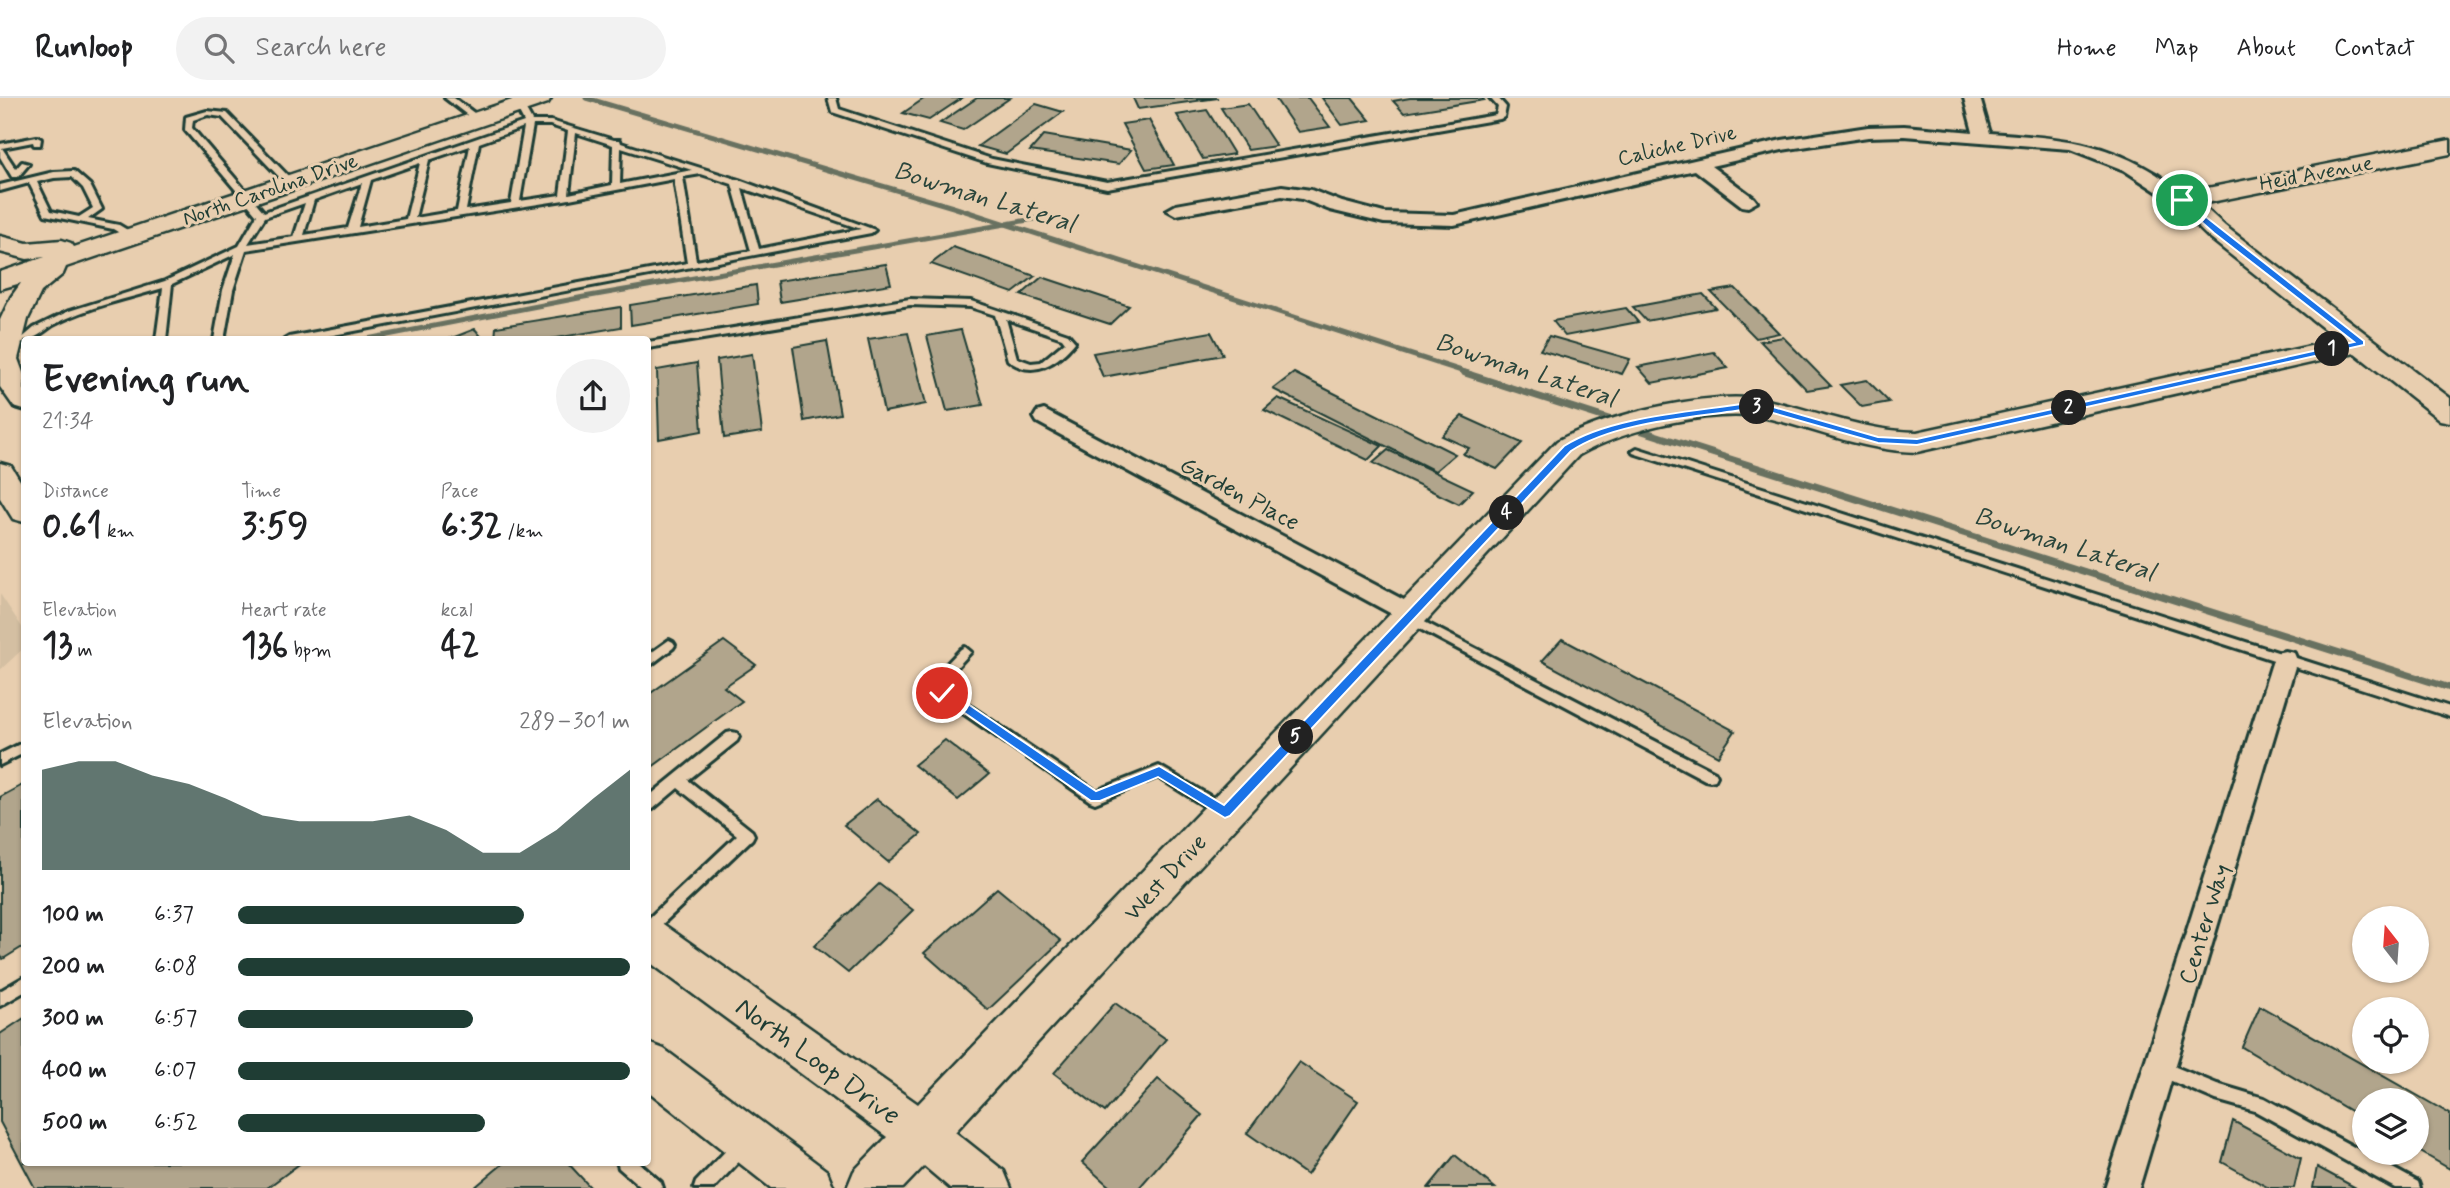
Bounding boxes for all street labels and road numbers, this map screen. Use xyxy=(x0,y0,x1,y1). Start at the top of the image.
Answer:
street label: Caliche Drive xyxy=(1615,119,1740,173)
street label: North Carolina Drive xyxy=(179,147,362,233)
street label: Heid Avenue xyxy=(2257,149,2375,199)
street label: Garden Place xyxy=(1174,450,1305,539)
street label: West Drive xyxy=(1118,828,1214,928)
street label: Center Way xyxy=(2172,860,2238,988)
street label: North Loop Drive xyxy=(727,989,908,1135)

